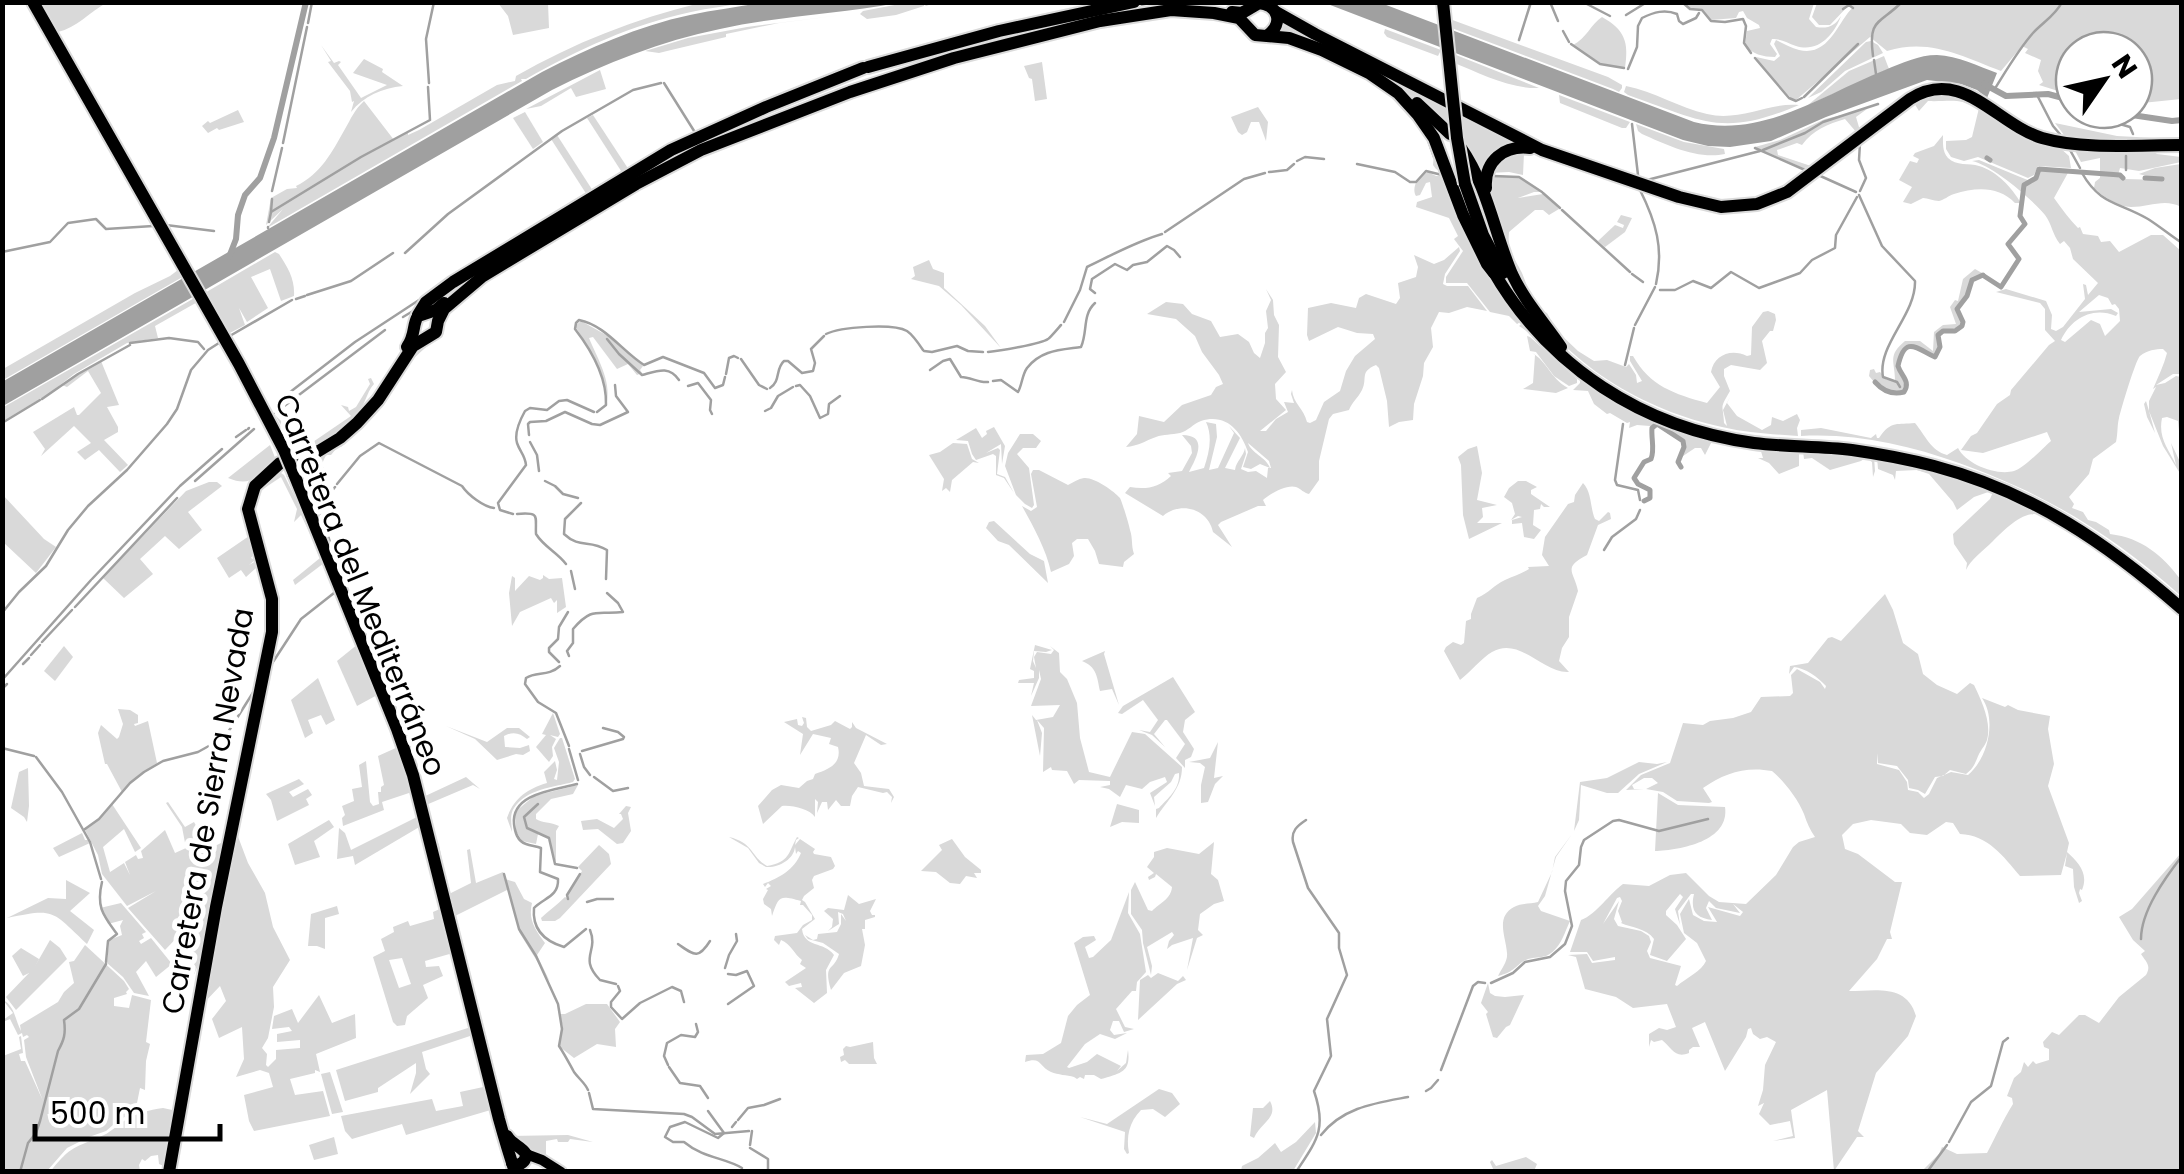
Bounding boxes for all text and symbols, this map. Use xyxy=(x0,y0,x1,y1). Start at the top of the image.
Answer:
north arrow xyxy=(2054,30,2154,130)
text: N xyxy=(2102,47,2146,86)
street label: Carretera del Mediterráneo xyxy=(264,387,457,782)
street label: Carretera de Sierra Nevada xyxy=(151,604,264,1017)
scale bar xyxy=(35,1079,220,1141)
text: 500 m xyxy=(50,1092,145,1135)

